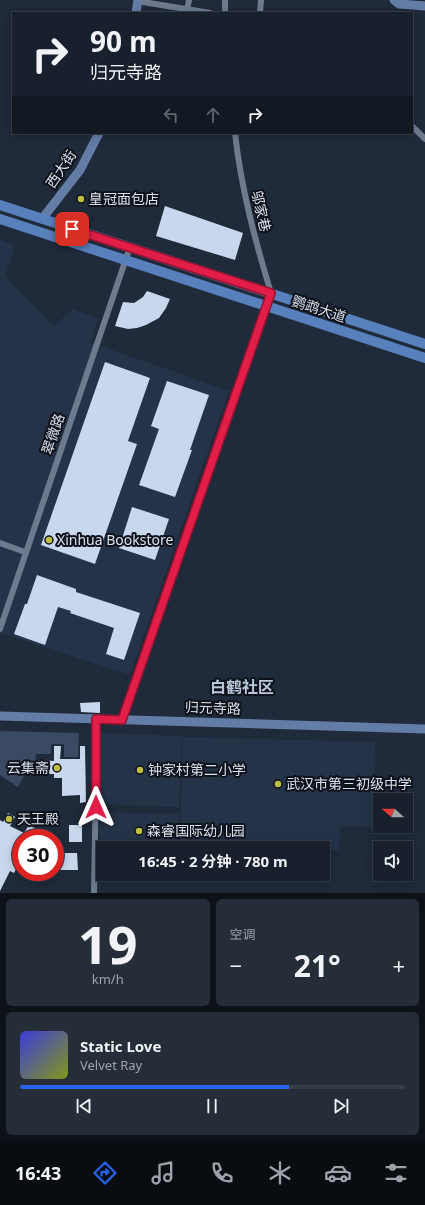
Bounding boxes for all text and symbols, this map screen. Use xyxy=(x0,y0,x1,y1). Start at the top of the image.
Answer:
text: 90 m xyxy=(90,22,157,60)
icon: right xyxy=(24,28,76,80)
text: 归元寺路 xyxy=(90,60,162,84)
icon: left xyxy=(160,104,182,126)
icon: ahead xyxy=(202,104,224,126)
icon: right xyxy=(244,104,266,126)
street label: 西大街 xyxy=(41,146,80,191)
street label: 邬家巷 xyxy=(248,188,275,233)
place label: 皇冠面包店 xyxy=(89,189,159,208)
marker: 皇冠面包店 xyxy=(76,194,86,204)
pin xyxy=(55,212,89,246)
icon: arrive xyxy=(61,218,83,240)
street label: 鹦鹉大道 xyxy=(290,291,349,326)
street label: 翠微路 xyxy=(37,411,68,457)
place label: Xinhua Bookstore xyxy=(57,530,174,549)
marker: Xinhua Bookstore xyxy=(44,535,54,545)
district label: 白鹤社区 xyxy=(210,676,274,698)
street label: 归元寺路 xyxy=(185,697,241,718)
place label: 云集斋 xyxy=(7,758,49,777)
place label: 钟家村第二小学 xyxy=(148,760,246,779)
marker: 云集斋 xyxy=(52,763,62,773)
marker: 钟家村第二小学 xyxy=(135,765,145,775)
place label: 武汉市第三初级中学 xyxy=(286,774,412,793)
marker: 武汉市第三初级中学 xyxy=(273,779,283,789)
position arrow xyxy=(75,786,117,828)
north arrow xyxy=(373,793,413,833)
map controls xyxy=(373,793,413,881)
place label: 天王殿 xyxy=(17,809,59,828)
marker: 天王殿 xyxy=(4,814,14,824)
place label: 森睿国际幼儿园 xyxy=(147,821,245,840)
marker: 森睿国际幼儿园 xyxy=(134,826,144,836)
speed limit sign: 30 xyxy=(12,829,64,881)
button: sound xyxy=(373,841,413,881)
text: 16:45 · 2 分钟 · 780 m xyxy=(138,851,288,871)
text: 19 xyxy=(78,908,138,979)
text: 空调 xyxy=(230,925,256,943)
text: 21° xyxy=(294,945,341,986)
text: − xyxy=(230,950,242,980)
text: + xyxy=(392,950,405,980)
text: km/h xyxy=(92,970,124,988)
text: Static Love xyxy=(80,1036,161,1056)
text: Velvet Ray xyxy=(80,1056,142,1074)
icon: previous xyxy=(73,1095,95,1117)
icon: pause xyxy=(201,1095,223,1117)
icon: next xyxy=(330,1095,352,1117)
icon: directions xyxy=(91,1159,119,1187)
icon: music xyxy=(149,1159,177,1187)
icon: phone xyxy=(208,1159,236,1187)
icon: climate xyxy=(266,1159,294,1187)
icon: car xyxy=(324,1159,352,1187)
icon: filters xyxy=(382,1159,410,1187)
text: 16:43 xyxy=(15,1161,61,1185)

